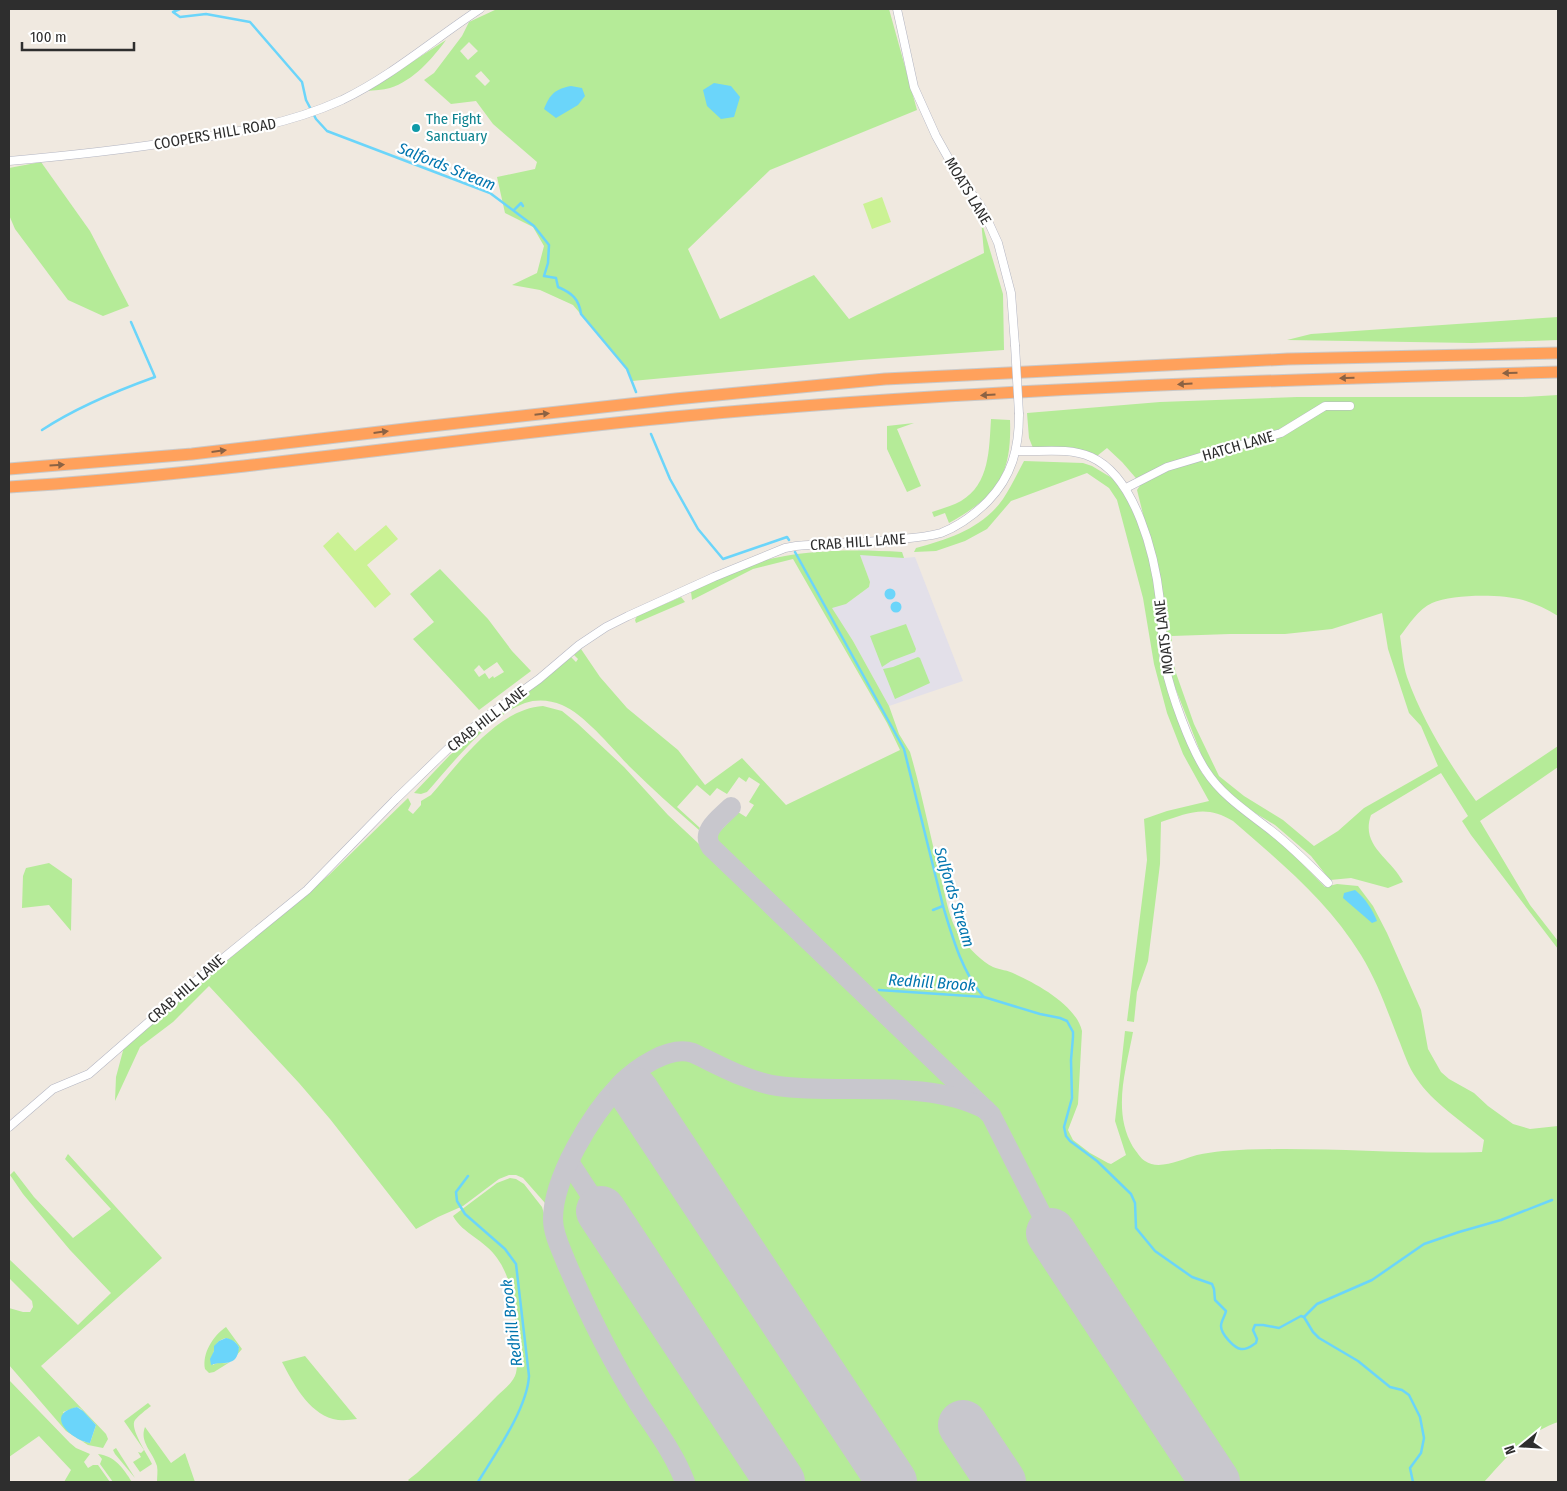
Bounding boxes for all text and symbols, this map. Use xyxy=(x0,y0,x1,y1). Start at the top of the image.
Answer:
scale bar xyxy=(22,20,135,52)
text: 100 m xyxy=(30,28,67,46)
place label: The Fight Sanctuary xyxy=(426,110,487,145)
street label: COOPERS HILL ROAD xyxy=(152,114,278,154)
marker: The Fight Sanctuary xyxy=(410,122,422,134)
water label: Salfords Stream xyxy=(394,138,498,195)
street label: MOATS LANE xyxy=(941,154,995,228)
one-way arrow xyxy=(1501,369,1517,377)
one-way arrow xyxy=(1339,374,1355,382)
one-way arrow xyxy=(1176,381,1192,389)
one-way arrow xyxy=(979,391,995,399)
one-way arrow xyxy=(534,410,550,418)
street label: HATCH LANE xyxy=(1200,427,1276,465)
one-way arrow xyxy=(373,428,389,436)
one-way arrow xyxy=(212,447,228,455)
one-way arrow xyxy=(50,461,66,469)
street label: CRAB HILL LANE xyxy=(810,530,906,554)
street label: MOATS LANE xyxy=(1150,599,1178,675)
street label: CRAB HILL LANE xyxy=(444,682,530,756)
water label: Salfords Stream xyxy=(930,844,979,949)
street label: CRAB HILL LANE xyxy=(144,951,228,1027)
water label: Redhill Brook xyxy=(888,970,976,995)
water label: Redhill Brook xyxy=(497,1278,526,1368)
north arrow xyxy=(1497,1421,1547,1471)
text: N xyxy=(1501,1443,1519,1456)

